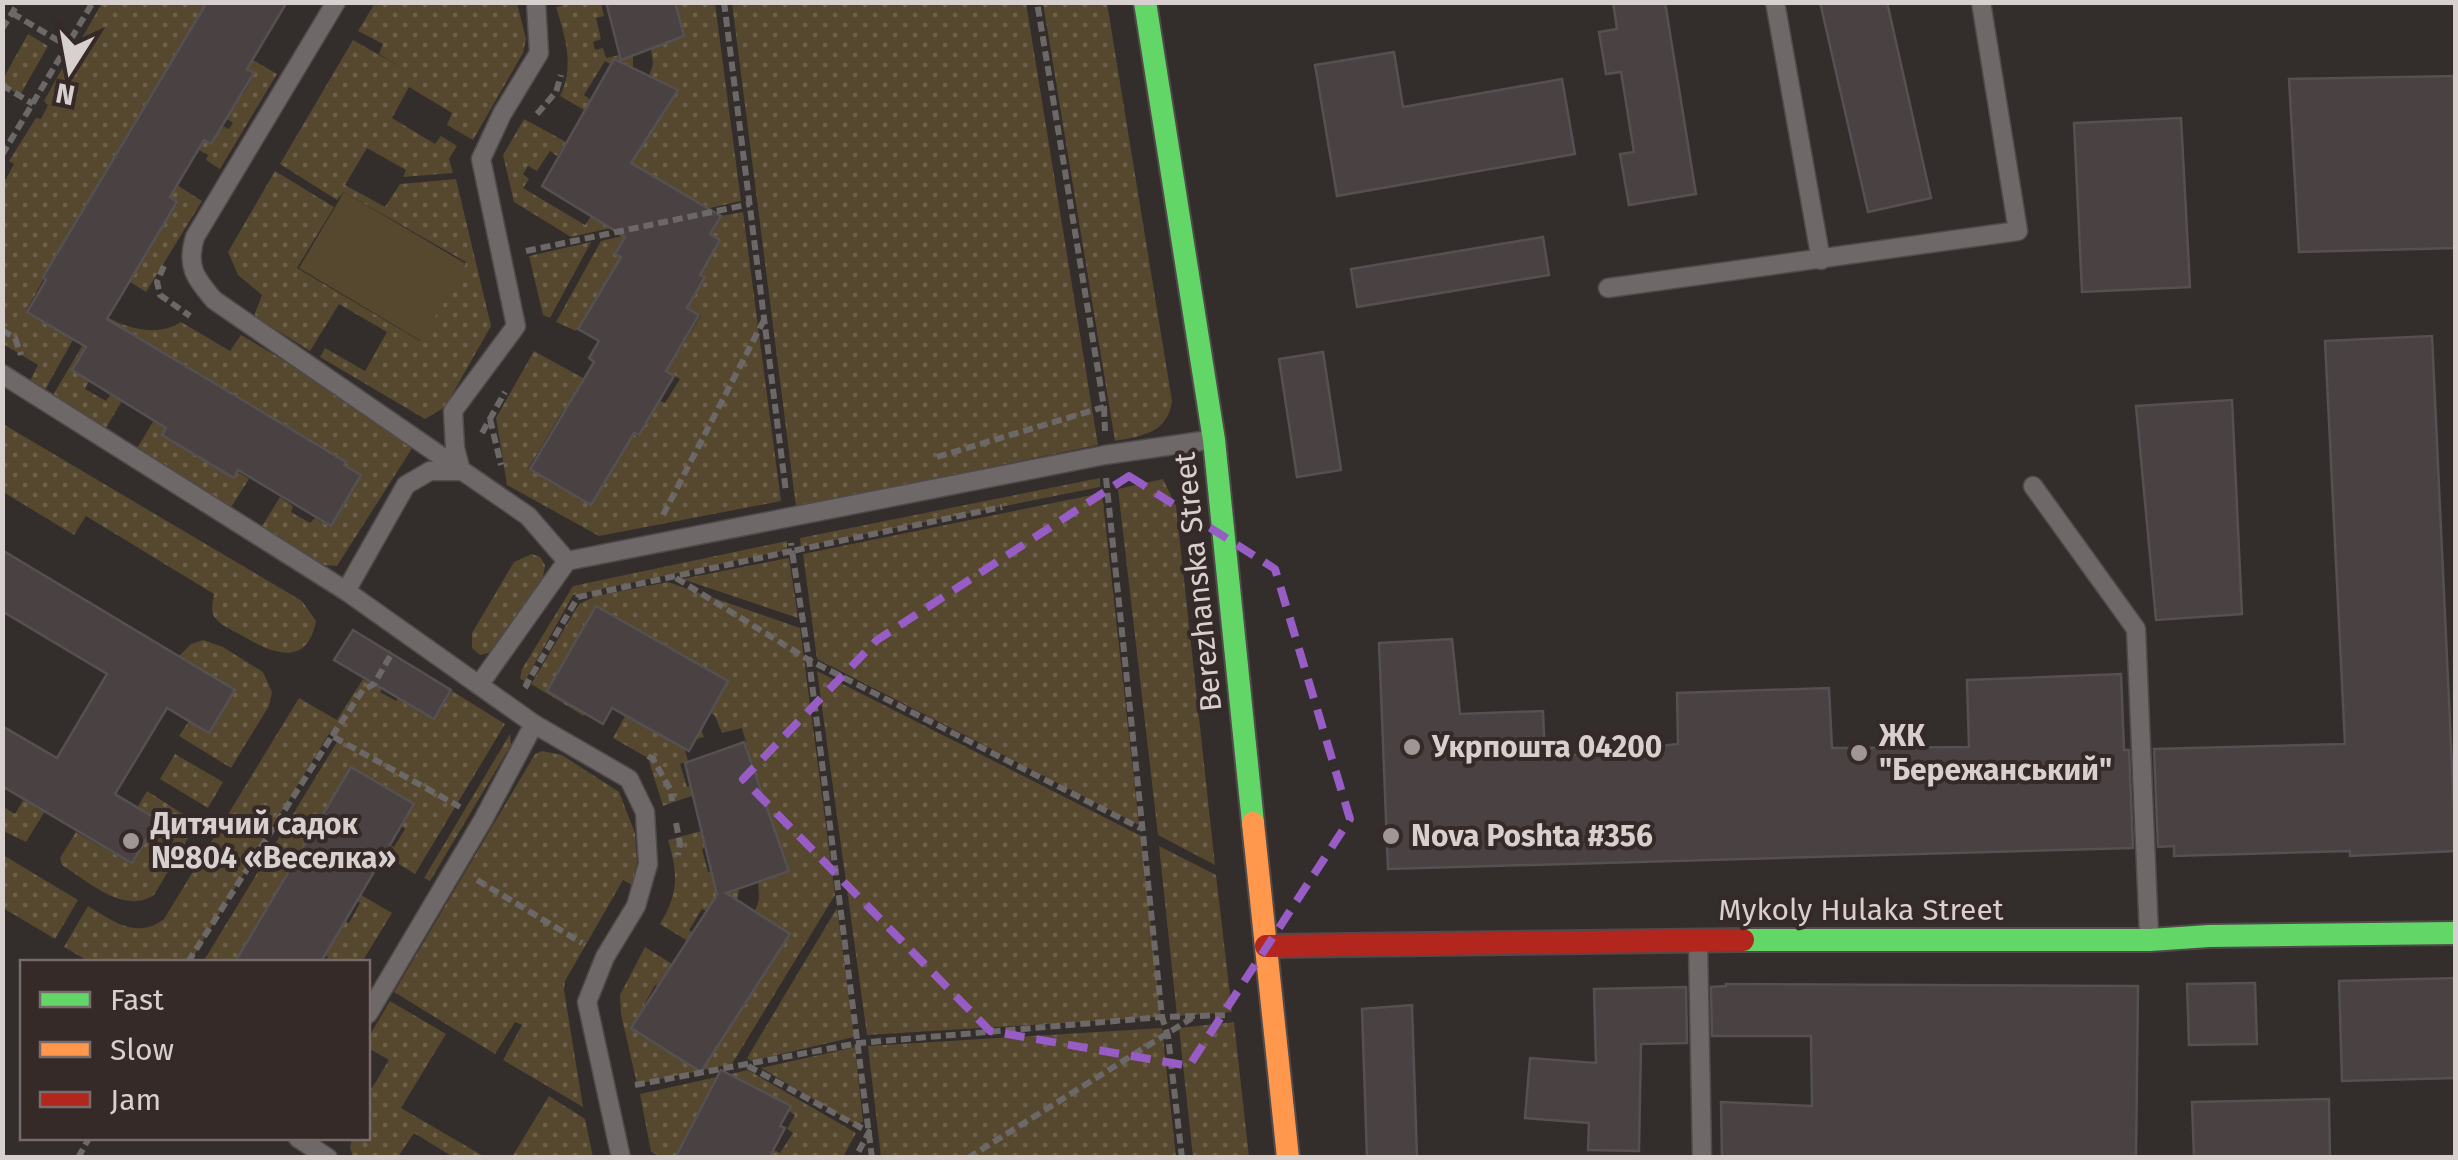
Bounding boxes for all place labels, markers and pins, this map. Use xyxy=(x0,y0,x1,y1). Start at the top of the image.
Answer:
place label: ЖК "Бережанський" xyxy=(1878,718,2112,788)
place label: Укрпошта 04200 xyxy=(1431,729,1662,765)
marker: Укрпошта 04200 xyxy=(1401,736,1423,758)
marker: ЖК "Бережанський" xyxy=(1848,742,1870,764)
place label: Дитячий садок №804 «Веселка» xyxy=(150,806,396,876)
place label: Nova Poshta #356 xyxy=(1411,818,1653,854)
marker: Nova Poshta #356 xyxy=(1380,825,1402,847)
marker: Дитячий садок №804 «Веселка» xyxy=(120,830,142,852)

